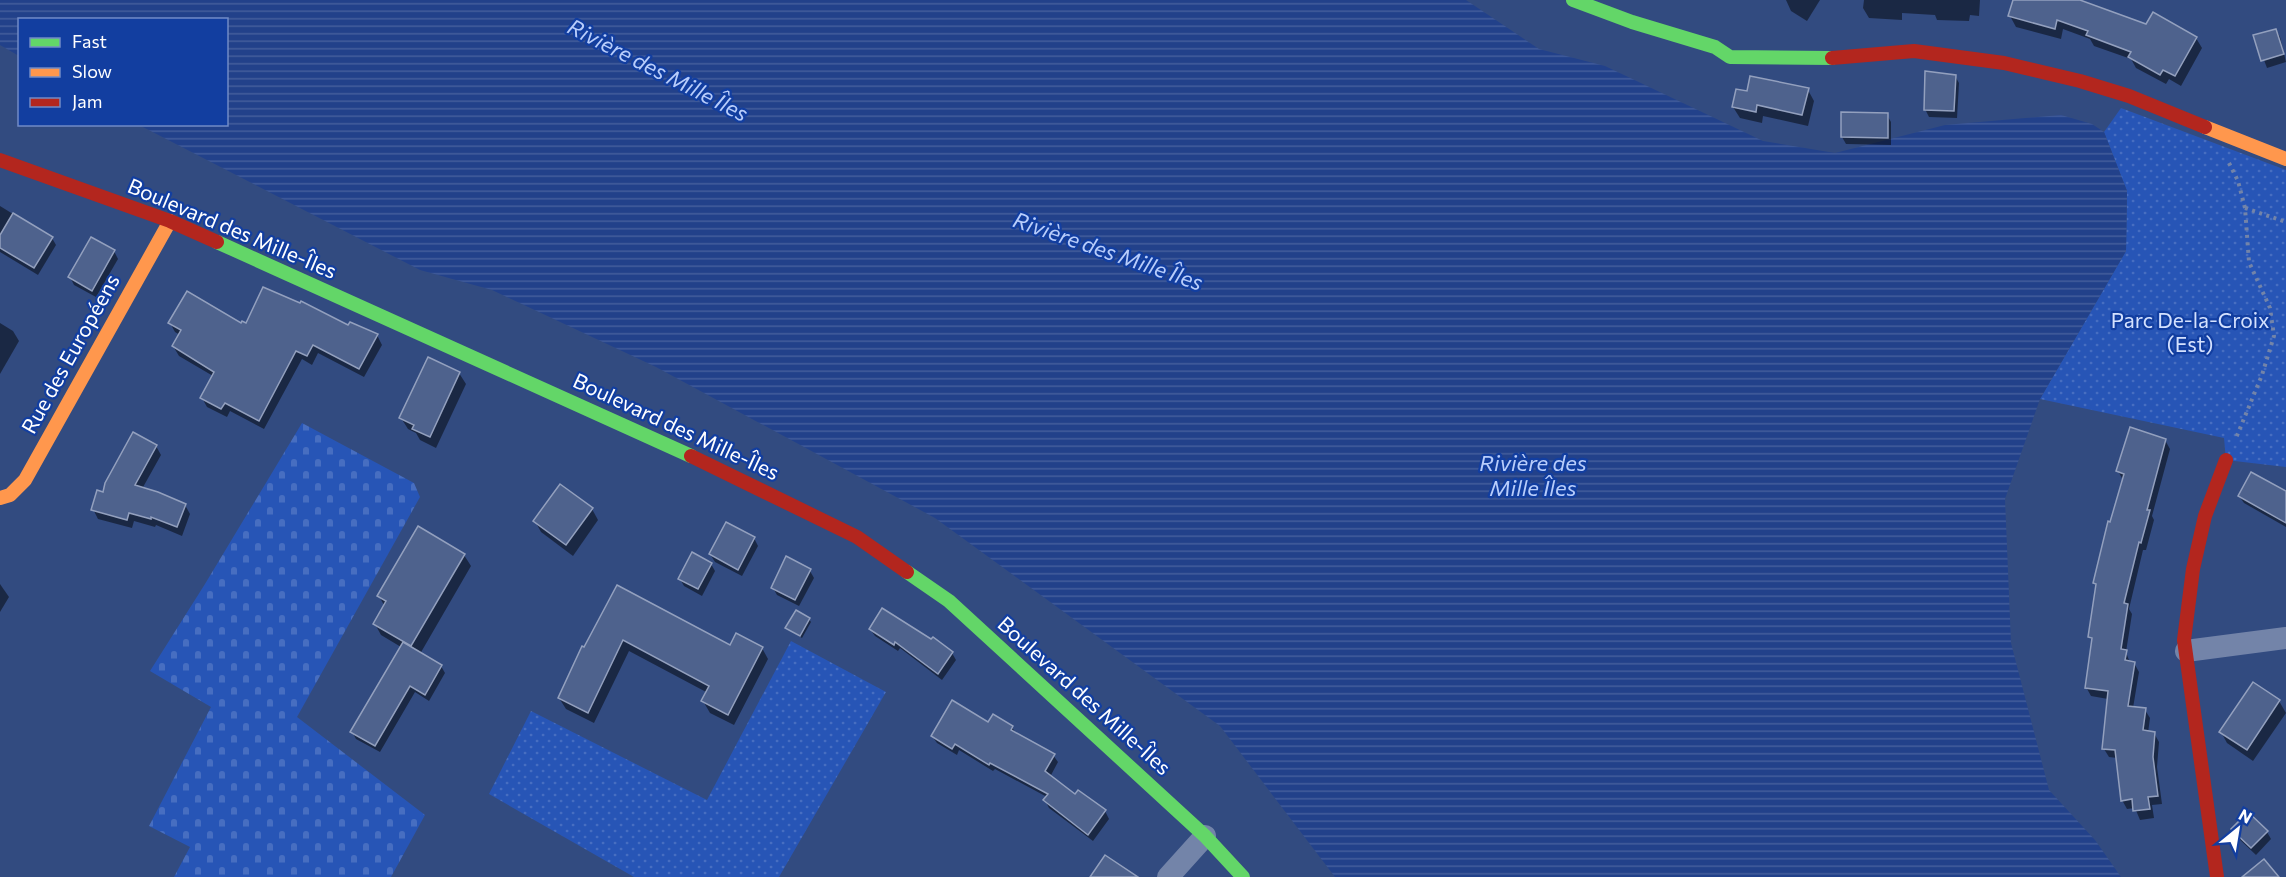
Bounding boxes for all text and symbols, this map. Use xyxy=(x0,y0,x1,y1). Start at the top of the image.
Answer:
water label: Rivière des Mille Îles xyxy=(564,12,753,127)
legend xyxy=(18,18,228,126)
text: Fast xyxy=(72,30,107,52)
text: Slow xyxy=(72,60,112,82)
text: Jam xyxy=(72,90,102,112)
street label: Boulevard des Mille-Îles xyxy=(124,172,341,283)
water label: Rivière des Mille Îles xyxy=(1010,205,1207,296)
street label: Rue des Européens xyxy=(15,269,124,437)
park label: Parc De-la-Croix (Est) xyxy=(2111,307,2269,356)
street label: Boulevard des Mille-Îles xyxy=(570,367,784,484)
water label: Rivière des Mille Îles xyxy=(1479,449,1587,501)
street label: Boulevard des Mille-Îles xyxy=(993,611,1177,779)
north arrow xyxy=(2208,799,2268,859)
text: N xyxy=(2236,804,2256,827)

